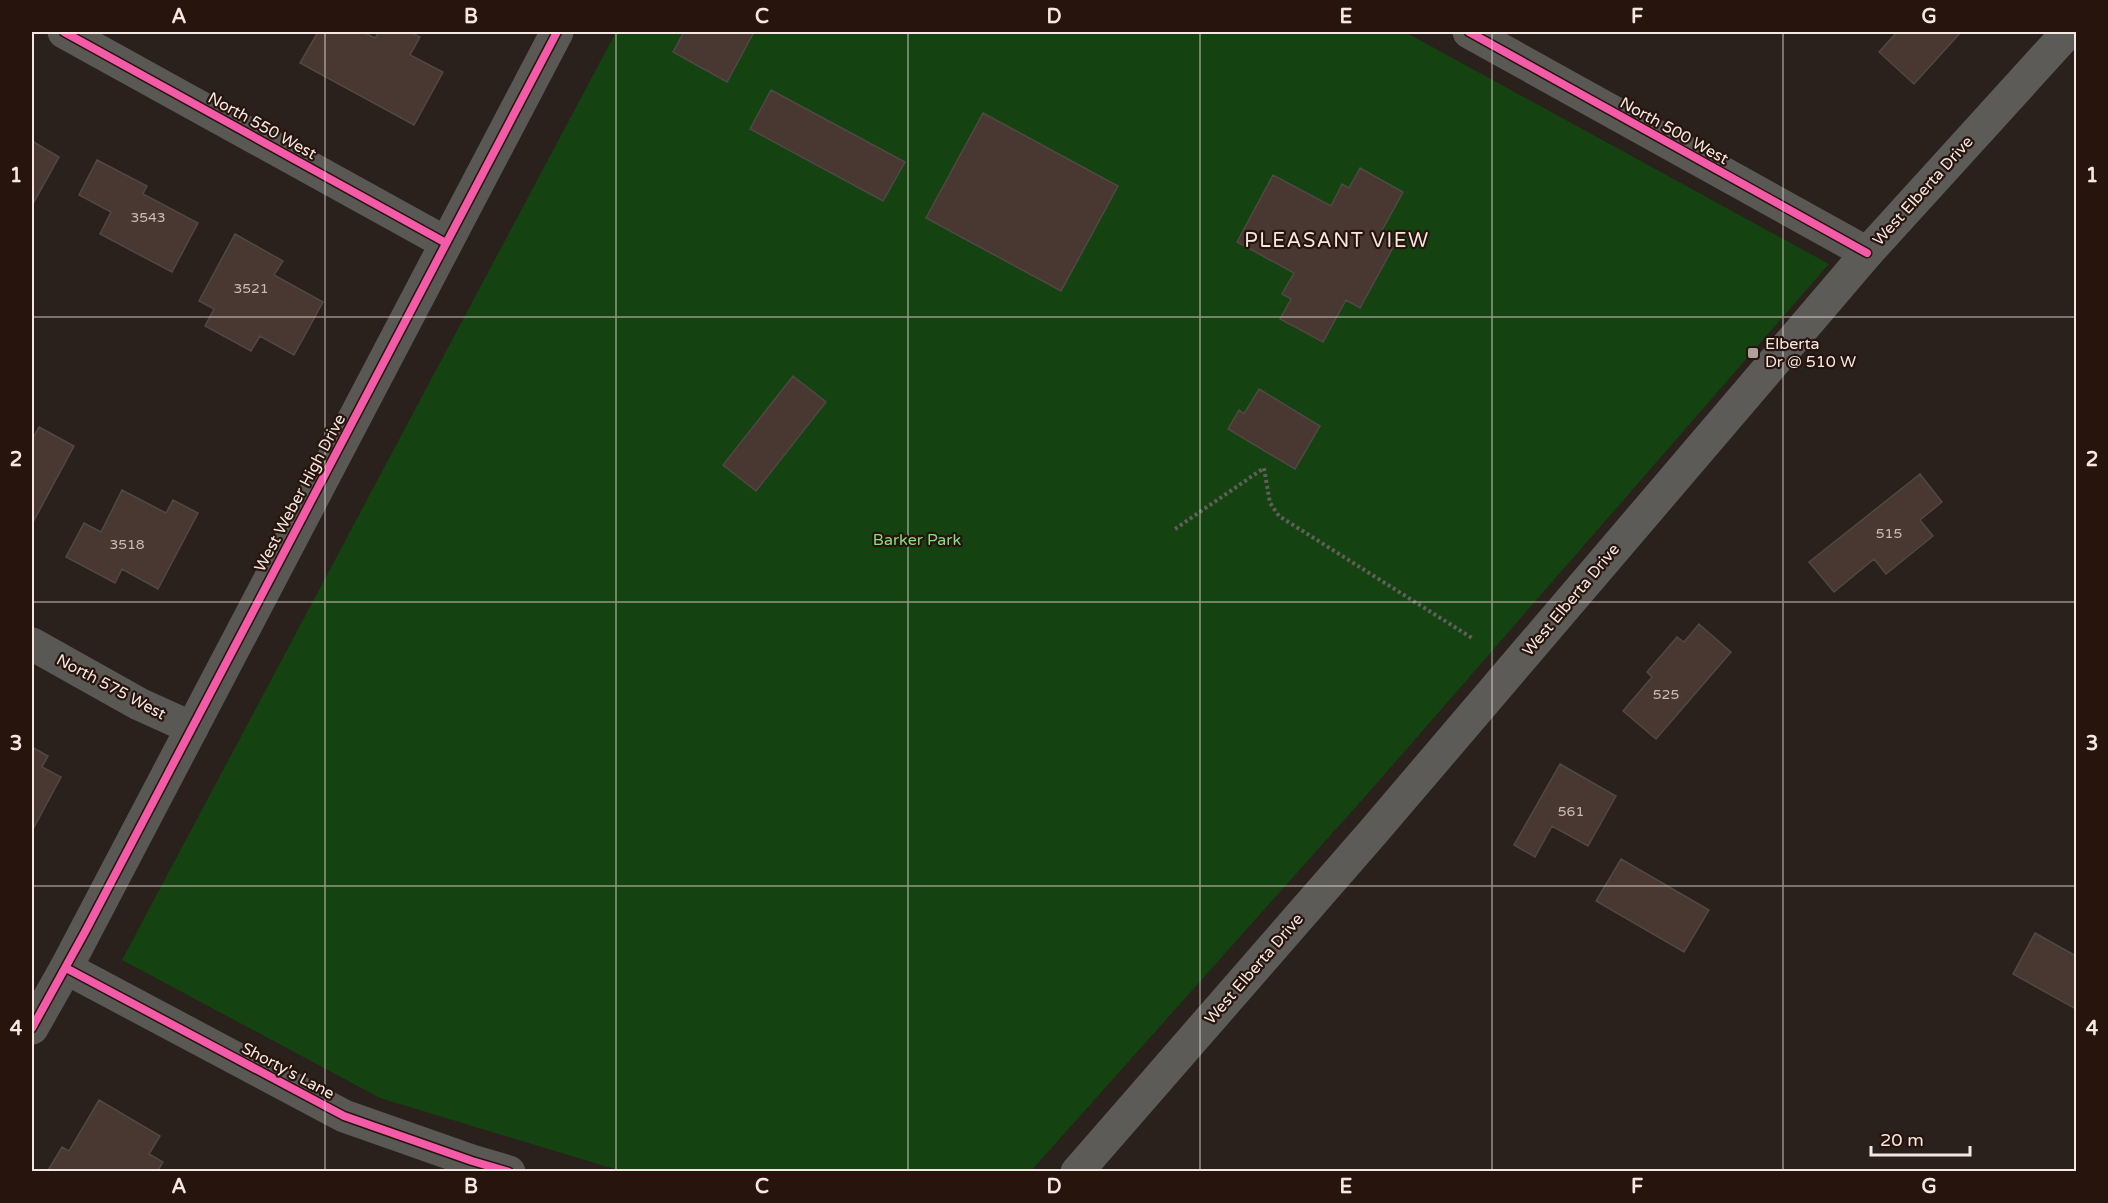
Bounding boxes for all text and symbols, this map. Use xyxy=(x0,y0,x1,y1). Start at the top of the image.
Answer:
text: A xyxy=(172,5,187,29)
text: B xyxy=(464,5,478,29)
text: C xyxy=(755,5,769,29)
text: D xyxy=(1046,5,1062,29)
text: E xyxy=(1340,5,1353,29)
text: F xyxy=(1631,5,1643,29)
text: G xyxy=(1921,5,1937,29)
street label: North 550 West xyxy=(204,88,320,164)
street label: North 500 West xyxy=(1616,93,1732,169)
street label: West Elberta Drive xyxy=(1869,132,1977,250)
text: 1 xyxy=(10,164,22,188)
text: 1 xyxy=(2086,164,2098,188)
house number: 3543 xyxy=(130,209,166,226)
district label: PLEASANT VIEW xyxy=(1244,229,1430,253)
house number: 3521 xyxy=(233,280,269,297)
place label: Elberta Dr @ 510 W xyxy=(1765,334,1856,372)
marker: Elberta Dr @ 510 W xyxy=(1746,346,1760,360)
street label: West Weber High Drive xyxy=(250,411,350,575)
text: 2 xyxy=(10,448,22,472)
text: 2 xyxy=(2086,448,2098,472)
house number: 515 xyxy=(1876,525,1902,542)
park label: Barker Park xyxy=(873,530,961,550)
house number: 3518 xyxy=(109,536,145,553)
street label: West Elberta Drive xyxy=(1518,540,1624,660)
street label: North 575 West xyxy=(53,650,169,724)
house number: 525 xyxy=(1653,686,1679,703)
text: 3 xyxy=(10,732,22,756)
text: 3 xyxy=(2086,732,2098,756)
house number: 561 xyxy=(1558,803,1584,820)
street label: West Elberta Drive xyxy=(1200,909,1308,1029)
text: 4 xyxy=(10,1017,23,1041)
text: 4 xyxy=(2086,1017,2099,1041)
street label: Shorty's Lane xyxy=(238,1038,338,1104)
scale bar xyxy=(1871,1119,1970,1157)
text: 20 m xyxy=(1880,1129,1924,1151)
text: A xyxy=(172,1175,187,1199)
text: B xyxy=(464,1175,478,1199)
text: C xyxy=(755,1175,769,1199)
text: D xyxy=(1046,1175,1062,1199)
text: E xyxy=(1340,1175,1353,1199)
text: F xyxy=(1631,1175,1643,1199)
text: G xyxy=(1921,1175,1937,1199)

